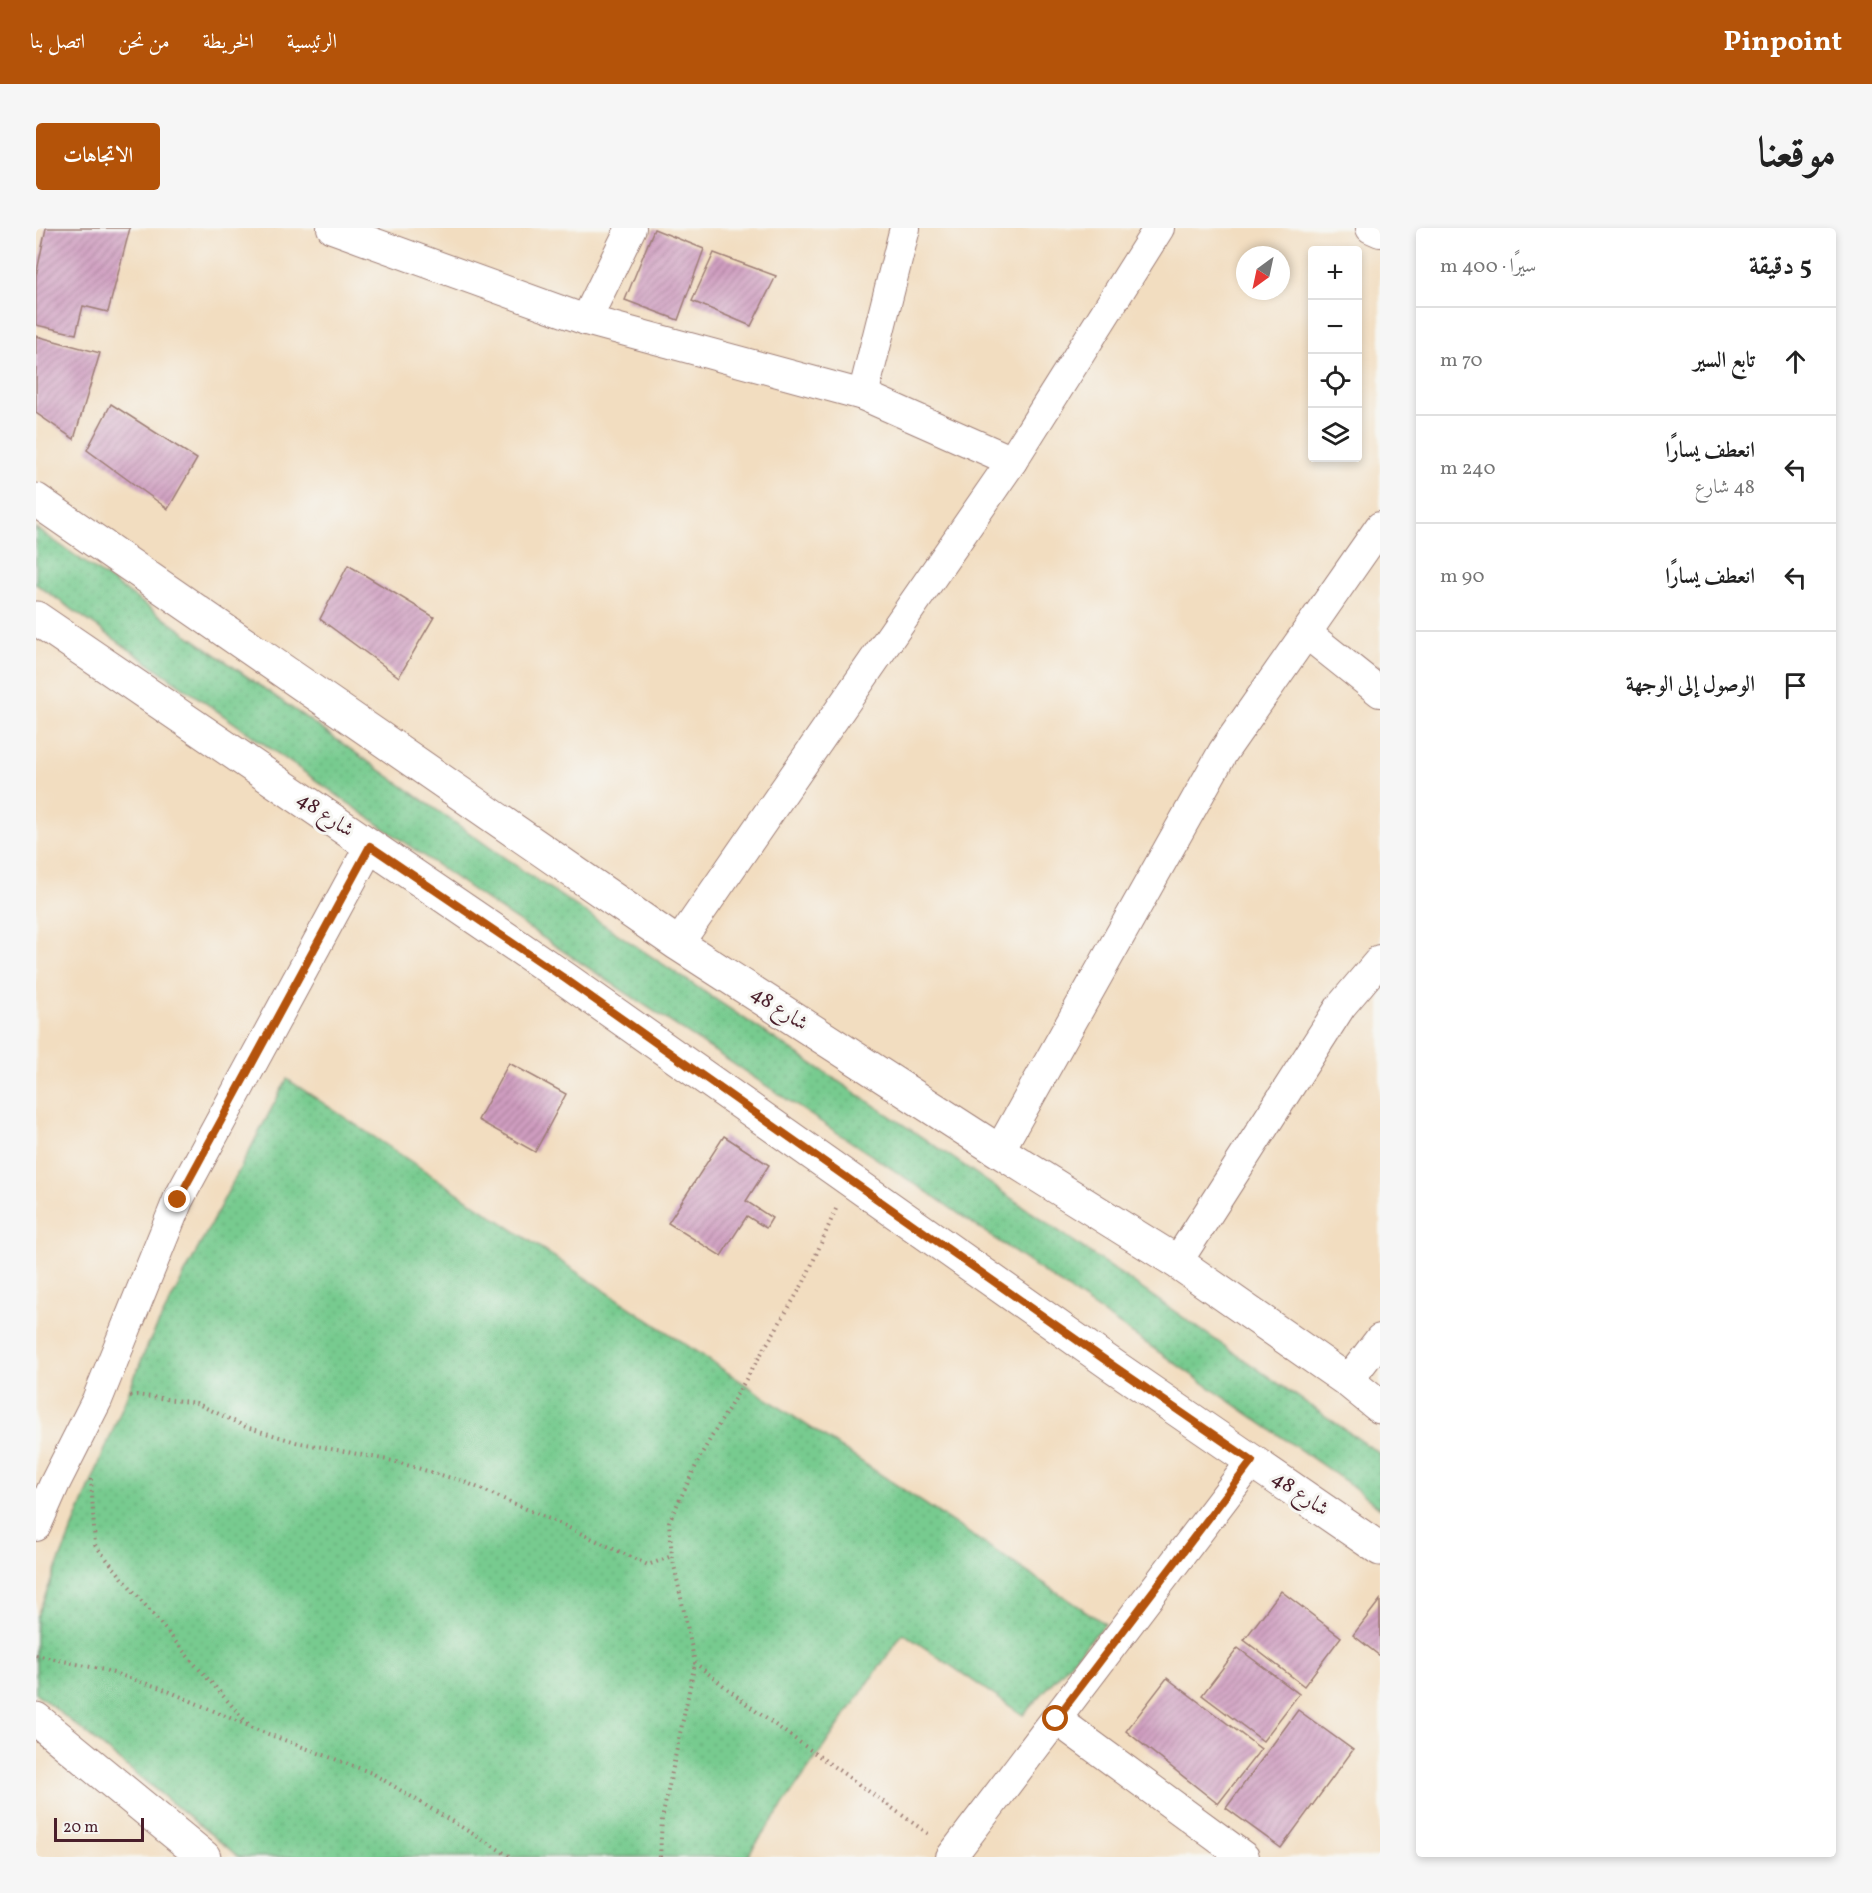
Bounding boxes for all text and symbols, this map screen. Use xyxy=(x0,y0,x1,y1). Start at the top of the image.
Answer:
text: Pinpoint xyxy=(1724,23,1842,62)
text: اتصل بنا xyxy=(30,28,85,57)
text: من نحن xyxy=(118,28,170,57)
text: الخريطة xyxy=(203,28,254,57)
text: الرئيسية xyxy=(287,28,337,57)
button: الاتجاهات xyxy=(36,123,160,190)
text: موقعنا xyxy=(1758,126,1836,185)
north arrow xyxy=(1236,246,1290,300)
map controls xyxy=(1308,246,1362,462)
button: + xyxy=(1308,246,1362,300)
text: 5 دقيقة xyxy=(1749,249,1812,285)
text: سيرًا · 400 m xyxy=(1440,253,1536,281)
button: − xyxy=(1308,300,1362,354)
icon: ahead xyxy=(1779,345,1812,378)
text: تابع السير xyxy=(1693,346,1755,377)
text: 70 m xyxy=(1440,347,1483,375)
button: locate xyxy=(1308,354,1362,408)
button: layers xyxy=(1308,408,1362,462)
text: انعطف يسارًا xyxy=(1665,436,1755,467)
icon: left xyxy=(1779,453,1812,486)
text: 240 m xyxy=(1440,455,1495,483)
text: 48 شارع xyxy=(1695,474,1755,502)
icon: left xyxy=(1779,561,1812,594)
text: انعطف يسارًا xyxy=(1665,562,1755,593)
text: 90 m xyxy=(1440,563,1485,591)
icon: arrive xyxy=(1779,669,1812,702)
text: الوصول إلى الوجهة xyxy=(1626,670,1755,701)
street label: 48 شارع xyxy=(289,785,359,846)
street label: 48 شارع xyxy=(743,980,814,1040)
route end xyxy=(164,1186,190,1212)
street label: 48 شارع xyxy=(1264,1464,1334,1525)
route start xyxy=(1042,1705,1068,1731)
scale bar xyxy=(54,1815,144,1842)
text: 20 m xyxy=(63,1817,98,1839)

